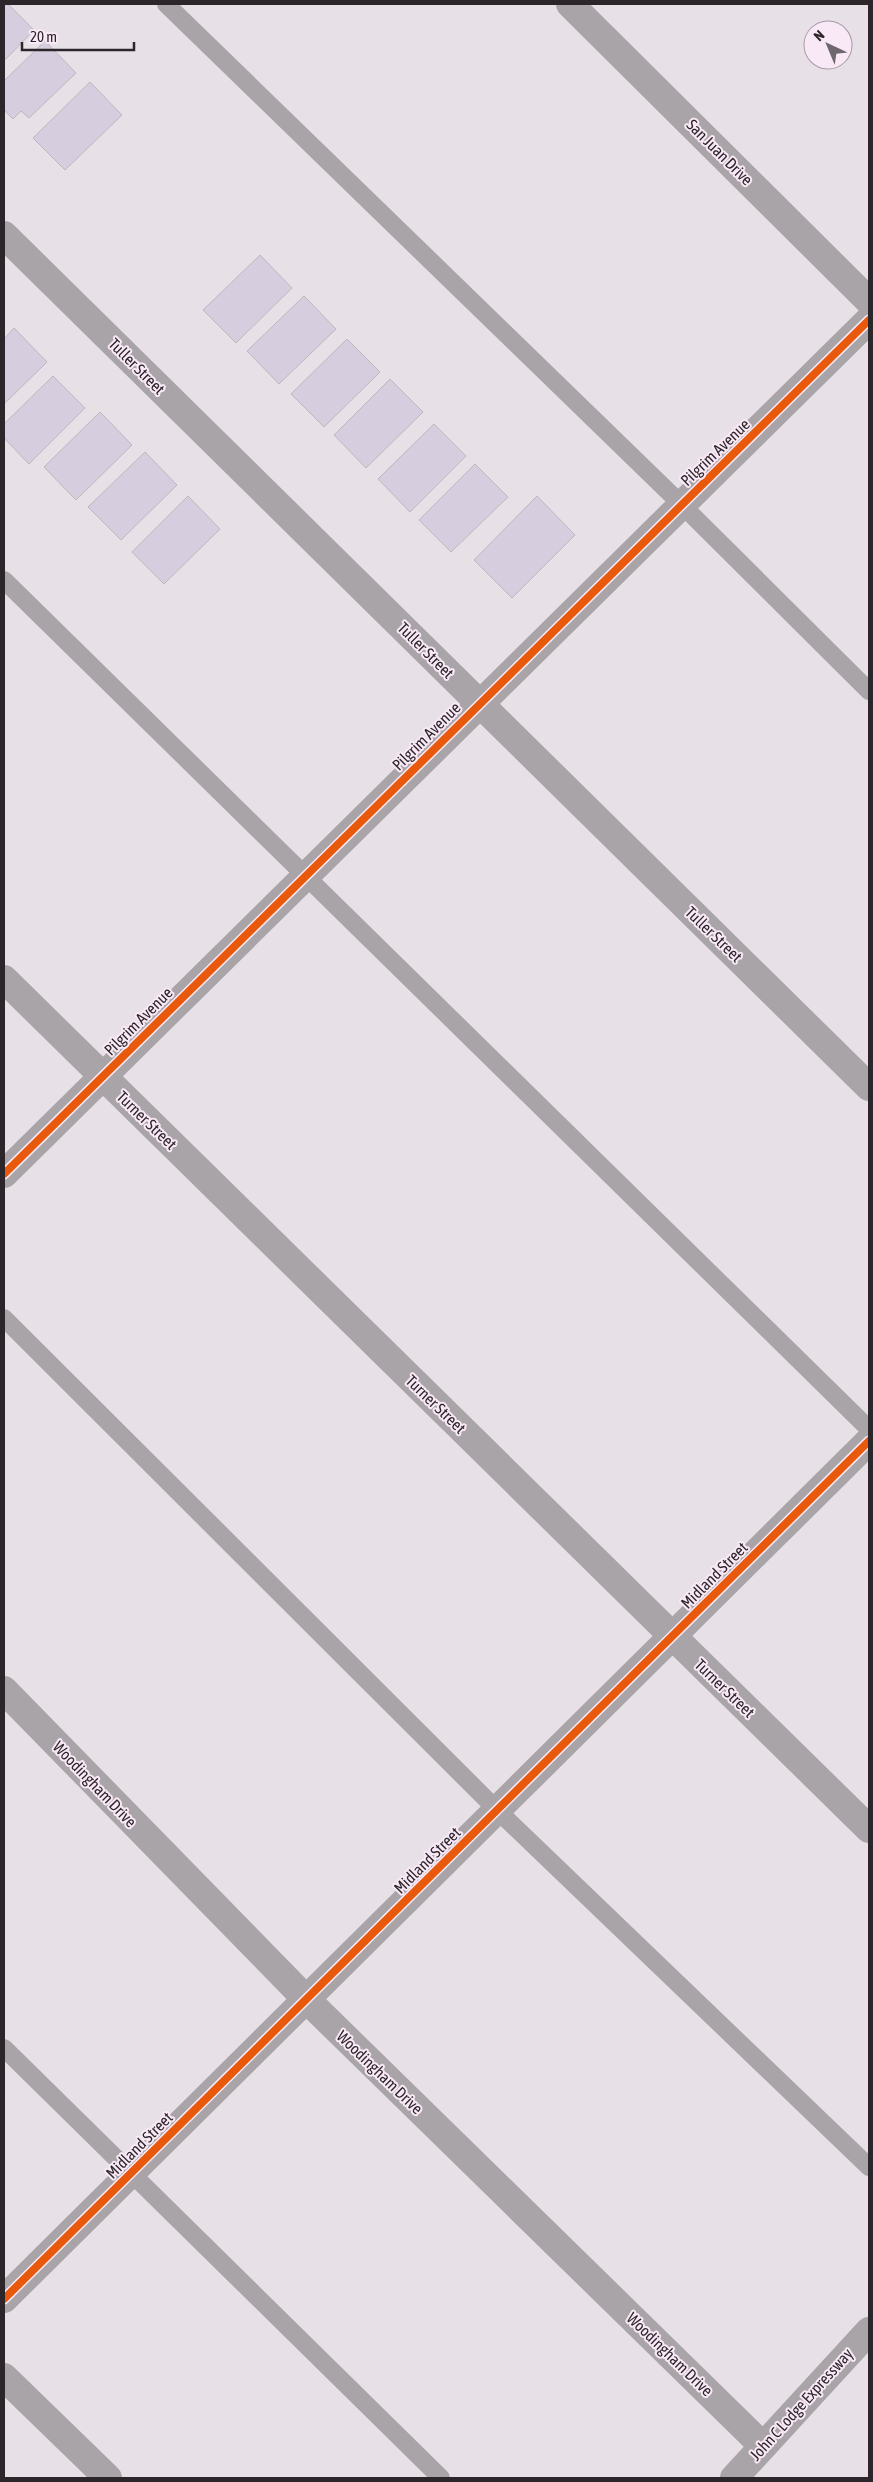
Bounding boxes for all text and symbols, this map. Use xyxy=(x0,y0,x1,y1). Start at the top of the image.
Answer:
scale bar xyxy=(22,20,135,52)
north arrow xyxy=(803,20,853,70)
text: N xyxy=(810,27,827,44)
text: 20 m xyxy=(30,28,57,45)
street label: San Juan Drive xyxy=(683,115,757,189)
street label: Tuller Street xyxy=(105,334,169,398)
street label: Pilgrim Avenue xyxy=(677,415,754,490)
street label: Tuller Street xyxy=(394,618,458,682)
street label: Pilgrim Avenue xyxy=(388,698,464,774)
street label: Tuller Street xyxy=(682,903,746,966)
street label: Pilgrim Avenue xyxy=(100,983,176,1059)
street label: Turner Street xyxy=(114,1087,181,1153)
street label: Turner Street xyxy=(403,1371,470,1437)
street label: Midland Street xyxy=(677,1538,751,1612)
street label: Turner Street xyxy=(692,1655,759,1721)
street label: Woodingham Drive xyxy=(49,1737,140,1831)
street label: Midland Street xyxy=(390,1823,464,1897)
street label: Woodingham Drive xyxy=(333,2027,427,2118)
street label: Midland Street xyxy=(102,2108,176,2182)
street label: Woodingham Drive xyxy=(623,2309,717,2400)
street label: John C Lodge Expressway xyxy=(746,2344,857,2464)

